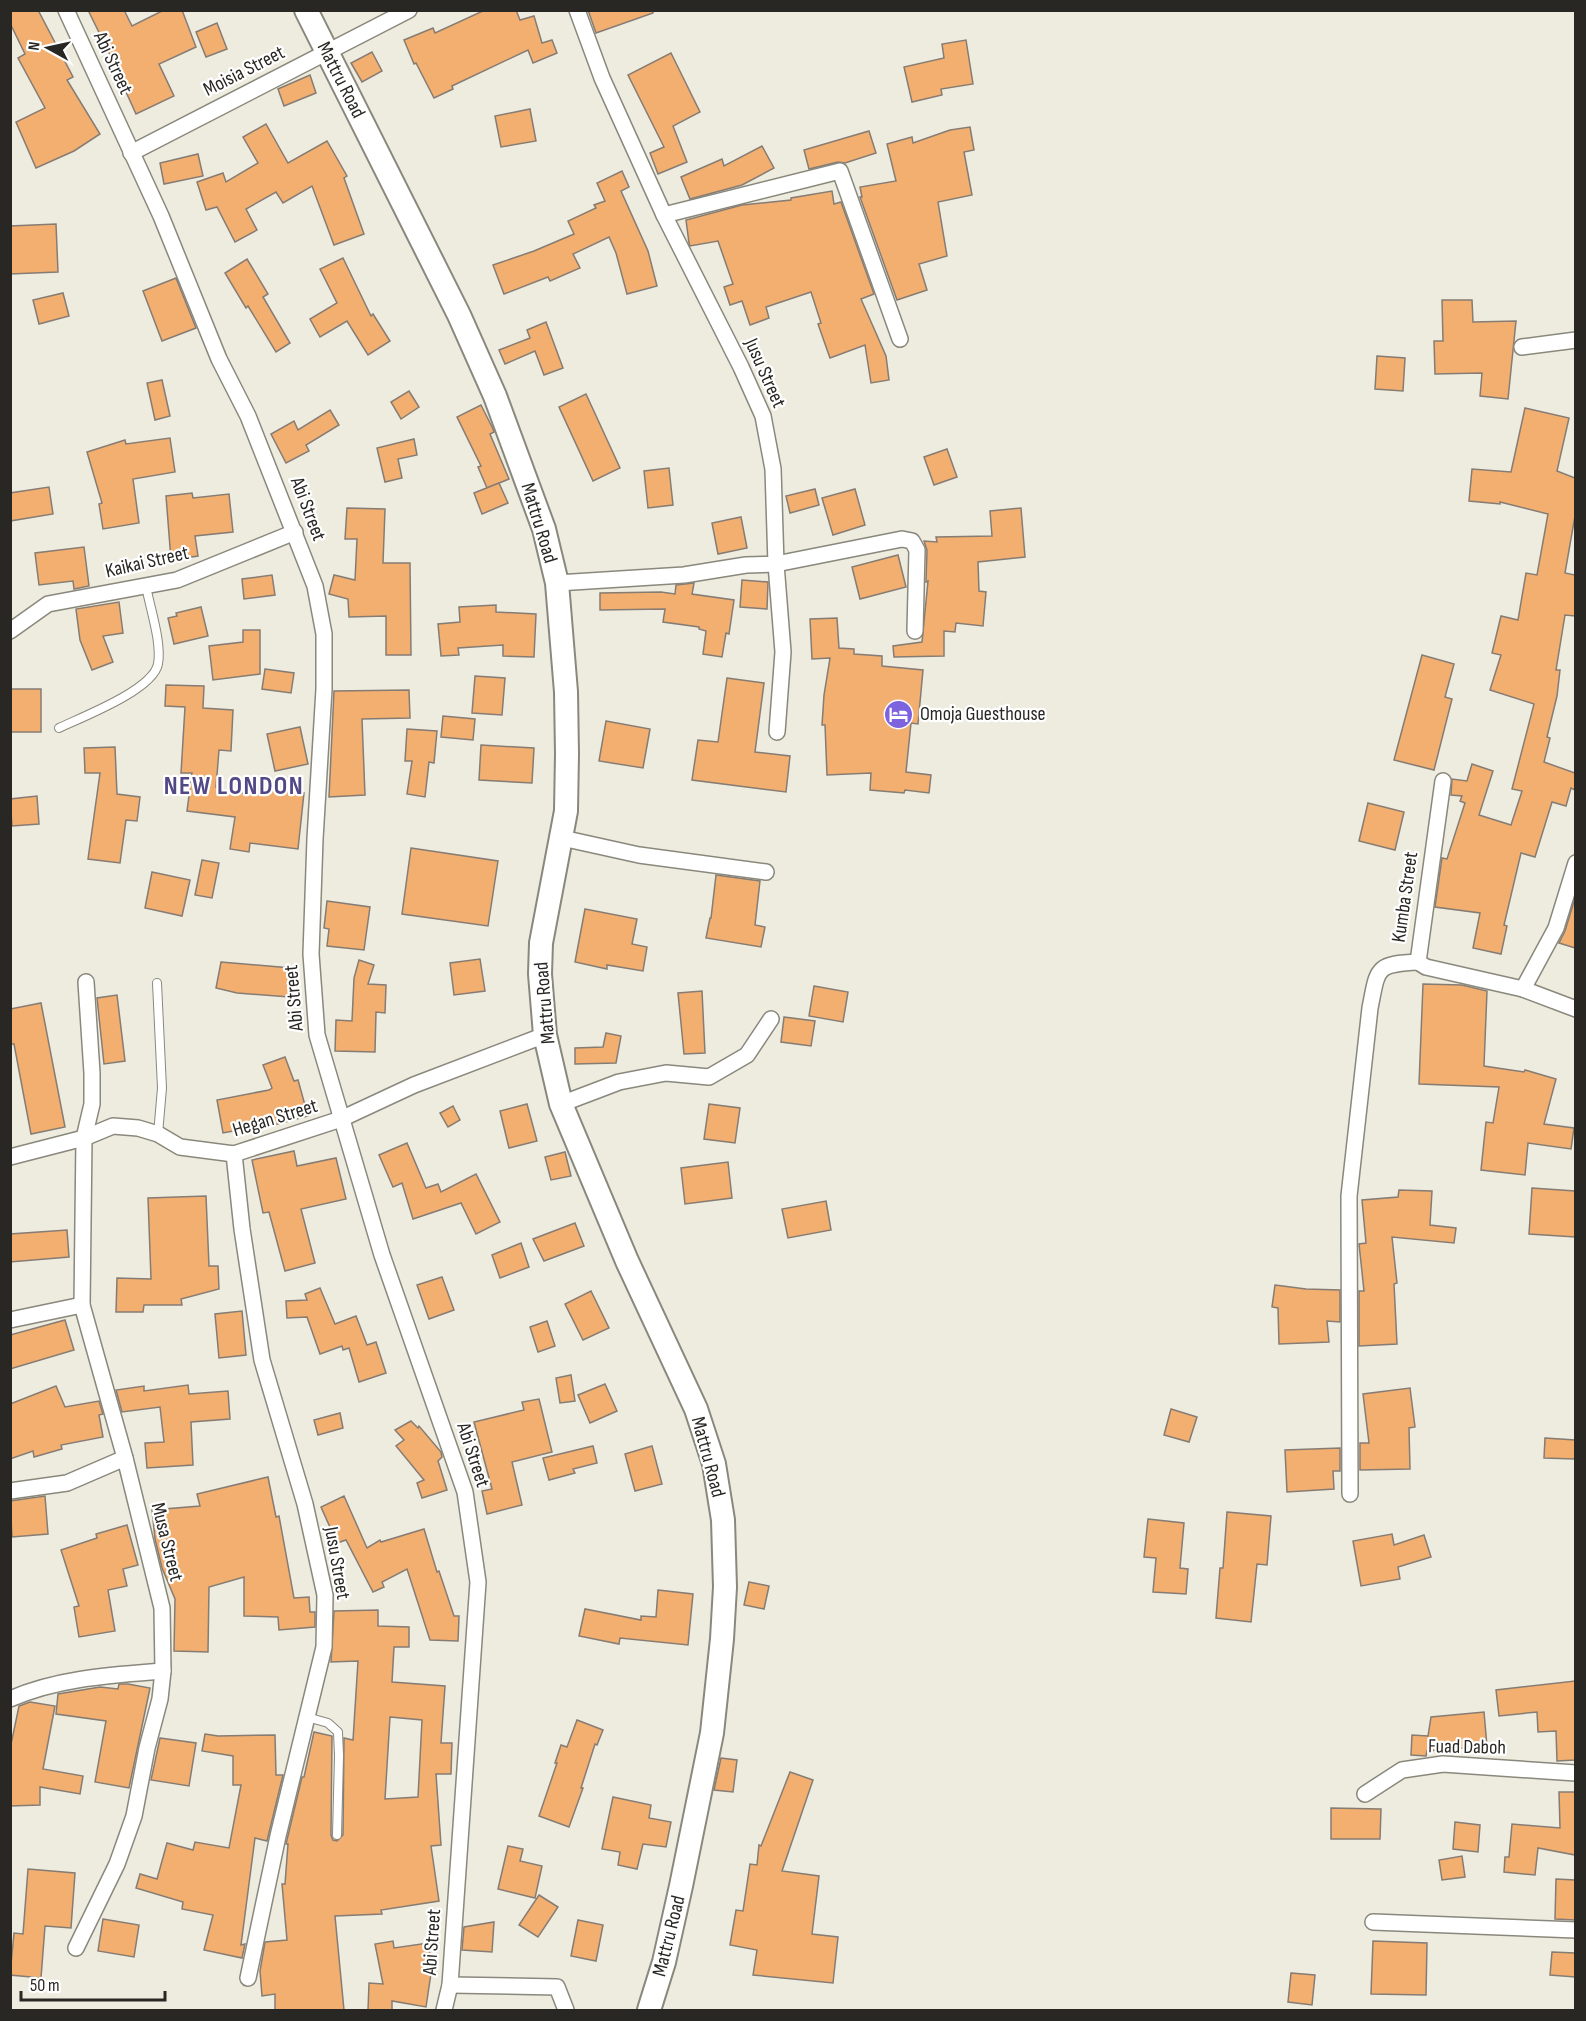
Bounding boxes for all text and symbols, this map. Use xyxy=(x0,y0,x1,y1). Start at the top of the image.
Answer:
north arrow xyxy=(18,18,78,78)
street label: Abi Street xyxy=(88,27,138,98)
street label: Mattru Road xyxy=(312,38,370,122)
street label: Moisia Street xyxy=(199,40,289,102)
text: N xyxy=(25,41,45,52)
street label: Jusu Street xyxy=(739,334,791,411)
street label: Abi Street xyxy=(285,473,331,544)
street label: Mattru Road xyxy=(515,480,563,566)
street label: Kaikai Street xyxy=(103,541,191,583)
hotel icon: Omoja Guesthouse xyxy=(883,698,915,730)
place label: Omoja Guesthouse xyxy=(920,702,1046,726)
district label: NEW LONDON xyxy=(164,771,304,802)
street label: Kumba Street xyxy=(1387,850,1423,944)
street label: Mattru Road xyxy=(529,961,561,1045)
street label: Abi Street xyxy=(279,964,309,1033)
street label: Hegan Street xyxy=(230,1094,320,1142)
street label: Mattru Road xyxy=(686,1414,730,1500)
street label: Abi Street xyxy=(451,1419,495,1490)
street label: Musa Street xyxy=(146,1500,188,1584)
street label: Jusu Street xyxy=(319,1524,355,1601)
street label: Fuad Daboh xyxy=(1428,1734,1506,1760)
street label: Mattru Road xyxy=(647,1893,691,1979)
street label: Abi Street xyxy=(418,1908,446,1977)
scale bar xyxy=(21,1964,165,2002)
text: 50 m xyxy=(30,1975,60,1996)

